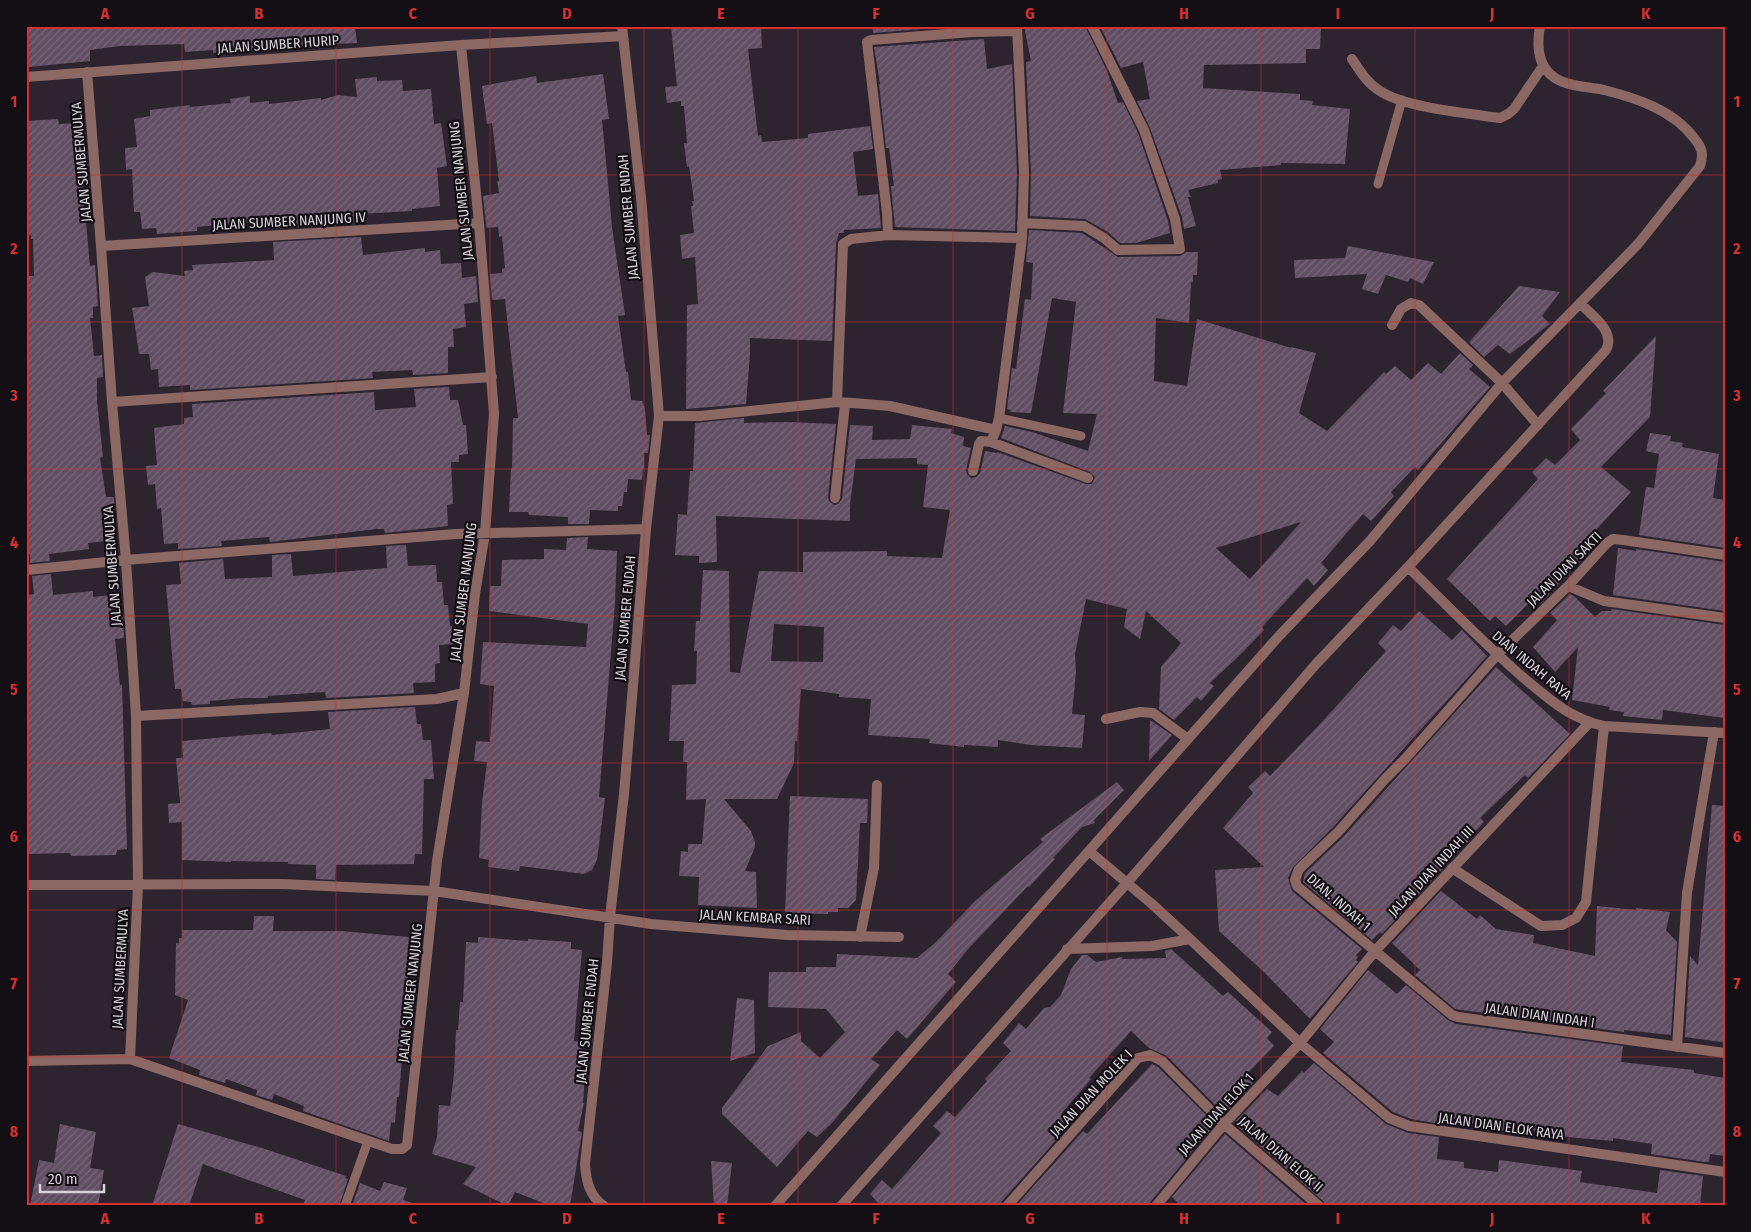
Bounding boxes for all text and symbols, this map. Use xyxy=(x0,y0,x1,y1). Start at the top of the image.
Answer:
text: A xyxy=(100,4,110,23)
text: B xyxy=(255,4,264,23)
text: C xyxy=(409,4,418,23)
text: D xyxy=(562,4,572,23)
text: E xyxy=(717,4,725,23)
text: F xyxy=(872,4,880,23)
text: G xyxy=(1025,4,1035,23)
text: H xyxy=(1179,4,1189,23)
text: I xyxy=(1336,4,1340,23)
text: J xyxy=(1489,4,1494,23)
text: K xyxy=(1641,4,1651,23)
street label: JALAN SUMBER HURIP xyxy=(217,32,340,57)
text: 1 xyxy=(11,92,17,111)
text: 1 xyxy=(1734,92,1740,111)
street label: JALAN SUMBERMULYA xyxy=(68,101,95,223)
street label: JALAN SUMBER NANJUNG xyxy=(446,121,477,261)
street label: JALAN SUMBER ENDAH xyxy=(615,154,642,280)
street label: JALAN SUMBER NANJUNG IV xyxy=(212,209,367,234)
text: 2 xyxy=(9,239,18,258)
text: 2 xyxy=(1732,239,1741,258)
text: 3 xyxy=(9,386,18,405)
text: 3 xyxy=(1732,386,1741,405)
street label: JALAN SUMBERMULYA xyxy=(100,505,125,627)
street label: JALAN SUMBER NANJUNG xyxy=(447,522,480,662)
street label: JALAN DIAN SAKTI xyxy=(1523,528,1605,610)
text: 4 xyxy=(10,533,18,552)
text: 4 xyxy=(1733,533,1741,552)
street label: JALAN SUMBER ENDAH xyxy=(612,555,639,681)
street label: DIAN INDAH RAYA xyxy=(1489,627,1575,704)
text: 5 xyxy=(10,680,18,699)
text: 5 xyxy=(1733,680,1741,699)
street label: JALAN DIAN INDAH III xyxy=(1385,822,1478,920)
text: 6 xyxy=(10,827,18,846)
text: 6 xyxy=(1733,827,1741,846)
street label: DIAN. INDAH 1 xyxy=(1303,870,1374,935)
street label: JALAN KEMBAR SARI xyxy=(699,906,811,929)
street label: JALAN SUMBERMULYA xyxy=(109,908,132,1030)
street label: JALAN SUMBER NANJUNG xyxy=(395,923,426,1063)
street label: JALAN SUMBER ENDAH xyxy=(572,958,603,1084)
text: 7 xyxy=(11,974,18,993)
text: 7 xyxy=(1734,974,1741,993)
street label: JALAN DIAN INDAH I xyxy=(1484,999,1596,1032)
street label: JALAN DIAN MOLEK I xyxy=(1047,1046,1136,1141)
street label: JALAN DIAN ELOK 1 xyxy=(1175,1070,1258,1159)
street label: JALAN DIAN ELOK RAYA xyxy=(1437,1109,1566,1144)
street label: JALAN DIAN ELOK II xyxy=(1235,1113,1326,1196)
text: 8 xyxy=(10,1122,19,1141)
text: 8 xyxy=(1733,1122,1742,1141)
scale bar xyxy=(40,1162,104,1194)
text: 20 m xyxy=(48,1170,78,1188)
text: A xyxy=(100,1209,110,1228)
text: B xyxy=(255,1209,264,1228)
text: C xyxy=(409,1209,418,1228)
text: D xyxy=(562,1209,572,1228)
text: E xyxy=(717,1209,725,1228)
text: F xyxy=(872,1209,880,1228)
text: G xyxy=(1025,1209,1035,1228)
text: H xyxy=(1179,1209,1189,1228)
text: I xyxy=(1336,1209,1340,1228)
text: J xyxy=(1489,1209,1494,1228)
text: K xyxy=(1641,1209,1651,1228)

